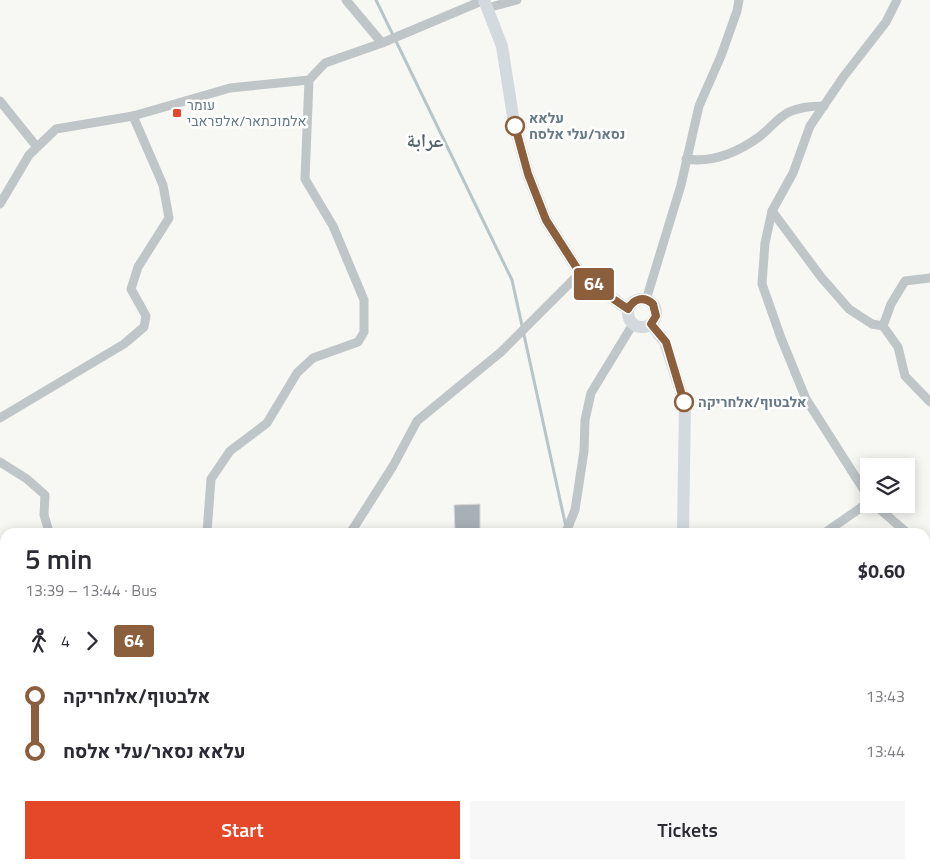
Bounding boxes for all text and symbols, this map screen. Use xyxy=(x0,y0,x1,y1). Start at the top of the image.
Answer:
place label: עומר אלמוכתאר/אלפראבי xyxy=(187,94,306,131)
marker: עומר אלמוכתאר/אלפראבי xyxy=(171,107,183,119)
place label: עלאא נסאר/עלי אלסח xyxy=(529,107,625,144)
marker: עלאא נסאר/עלי אלסח xyxy=(505,116,525,136)
district label: عرابة xyxy=(407,125,444,154)
line badge: 64 xyxy=(572,268,616,300)
text: 64 xyxy=(584,270,604,297)
place label: אלבטוף/אלחריקה xyxy=(698,391,806,412)
marker: אלבטוף/אלחריקה xyxy=(674,392,694,412)
map controls xyxy=(860,458,915,513)
button: layers xyxy=(860,458,915,513)
text: 5 min xyxy=(25,537,92,580)
text: $0.60 xyxy=(858,556,905,585)
text: 13:39 – 13:44 · Bus xyxy=(25,578,157,602)
icon: walk xyxy=(25,627,53,655)
icon: forward xyxy=(78,627,106,655)
text: 64 xyxy=(124,627,144,654)
text: 4 xyxy=(61,629,70,653)
text: אלבטוף/אלחריקה xyxy=(63,681,210,710)
text: 13:43 xyxy=(866,684,905,708)
text: עלאא נסאר/עלי אלסח xyxy=(63,736,246,765)
text: 13:44 xyxy=(866,739,905,763)
button: Start xyxy=(25,801,460,859)
button: Tickets xyxy=(470,801,905,859)

